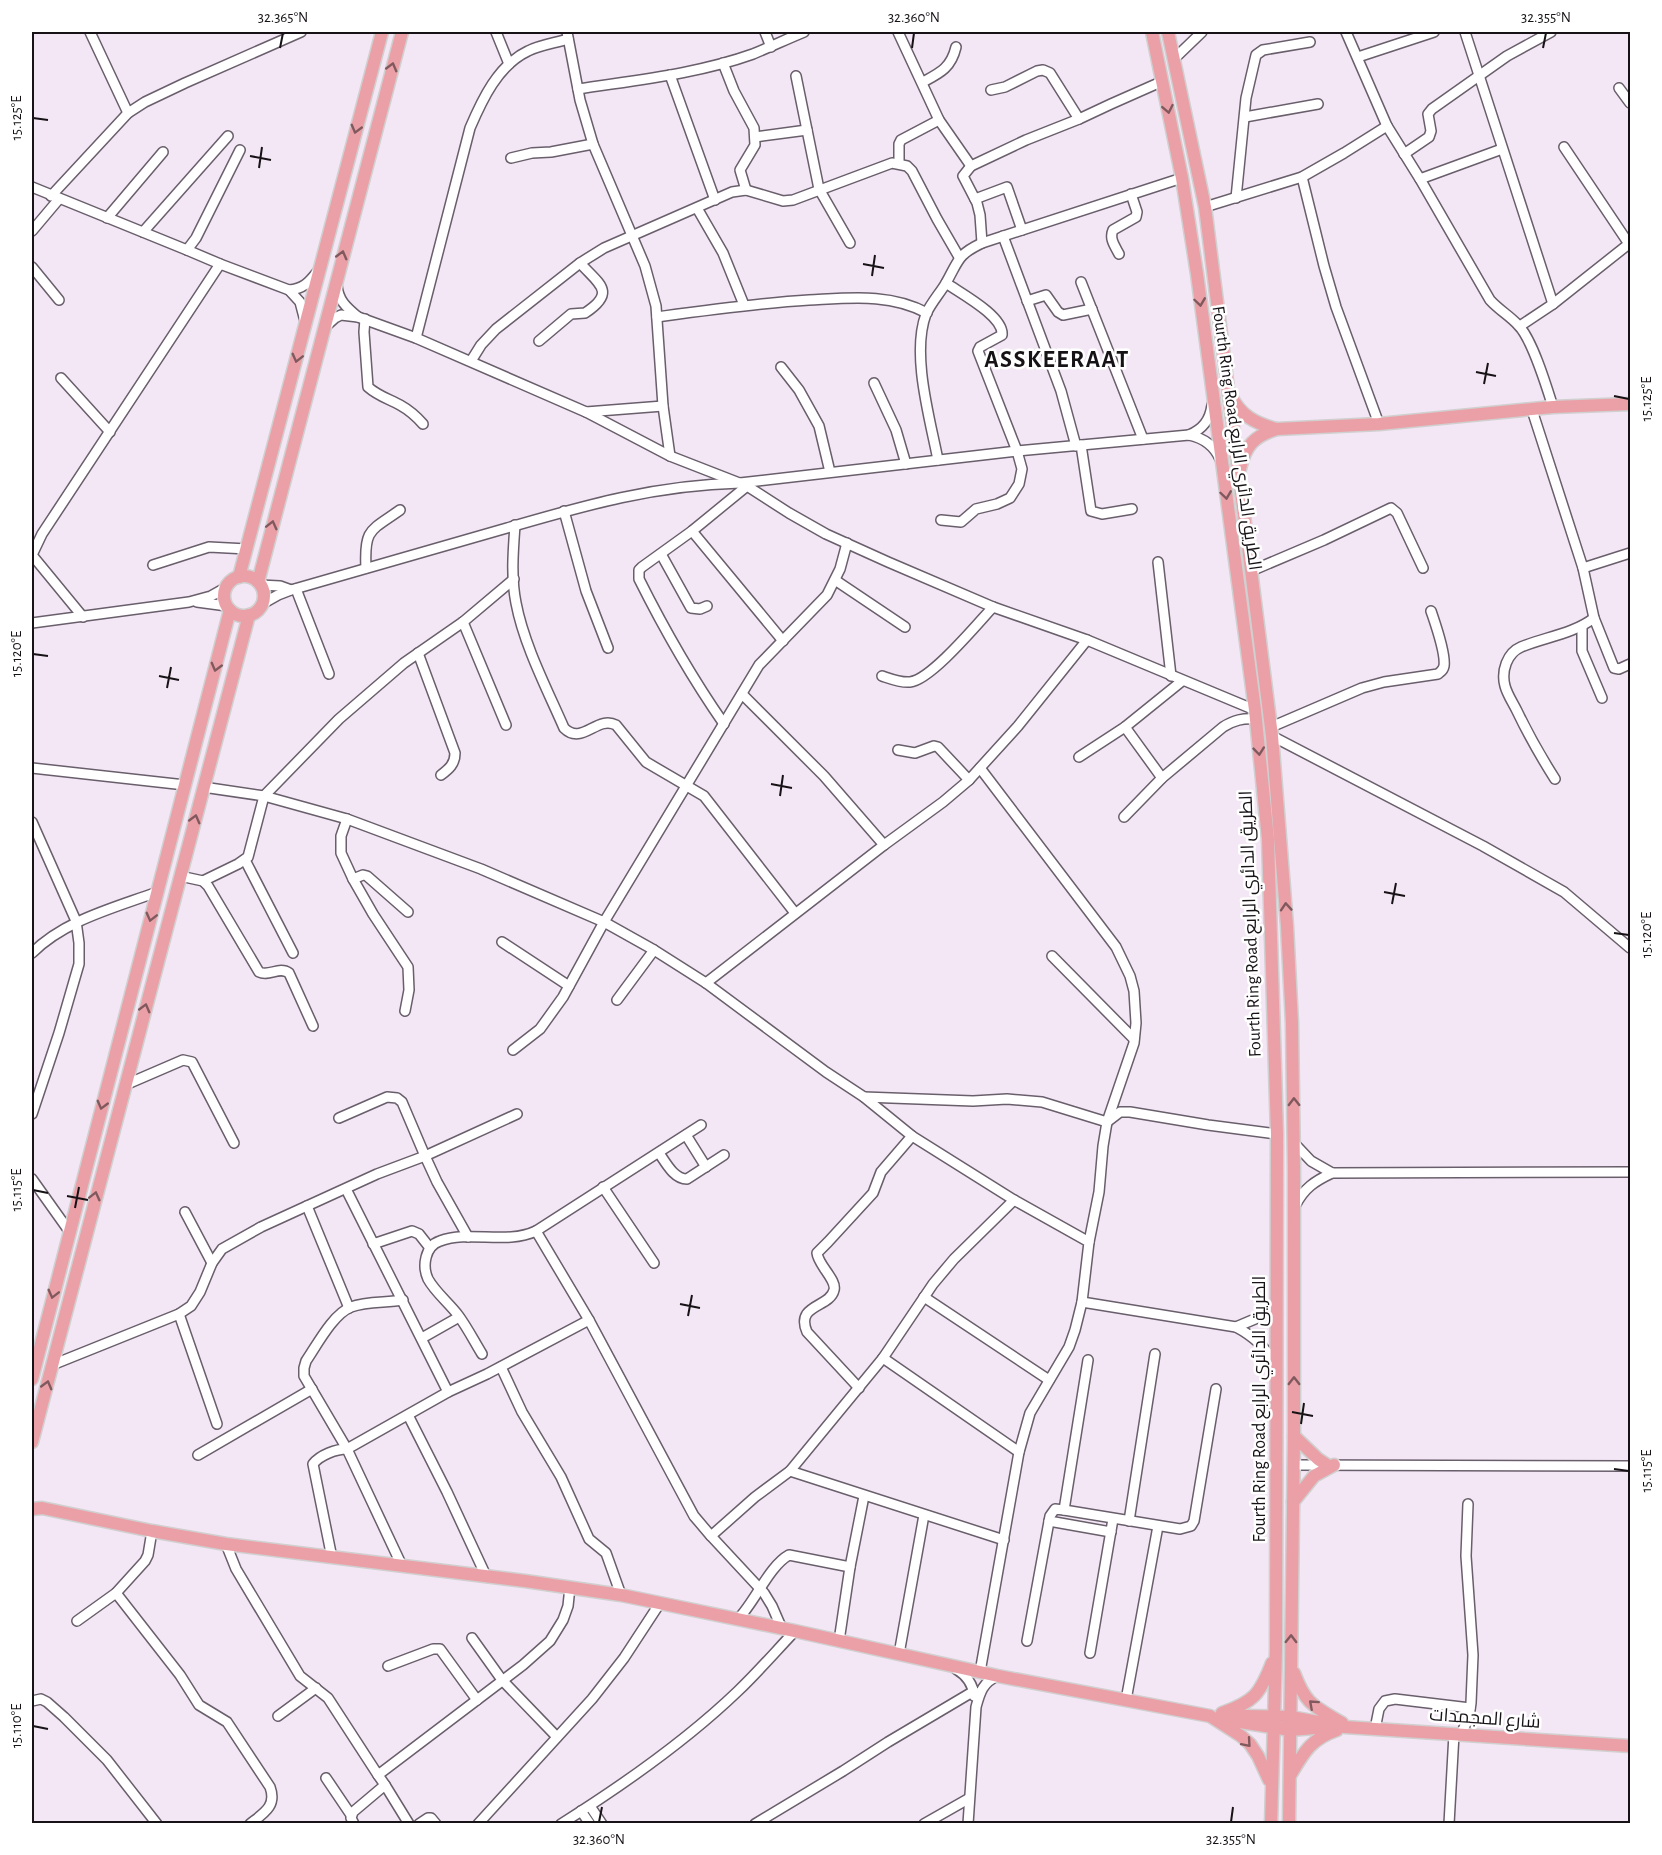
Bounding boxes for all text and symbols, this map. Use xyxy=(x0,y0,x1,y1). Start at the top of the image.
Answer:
text: 32.365°N xyxy=(258,10,308,25)
text: 32.360°N xyxy=(888,10,940,25)
text: 32.355°N xyxy=(1521,10,1571,25)
one-way arrow xyxy=(385,62,398,72)
text: 15.125°E xyxy=(9,96,24,140)
one-way arrow xyxy=(1161,104,1174,114)
one-way arrow xyxy=(351,123,363,134)
one-way arrow xyxy=(335,250,348,260)
one-way arrow xyxy=(1194,297,1206,306)
street label: Fourth Ring Road الطريق الدائري الرابع xyxy=(1205,305,1263,572)
district label: ASSKEERAAT xyxy=(984,348,1130,372)
one-way arrow xyxy=(291,353,304,363)
text: 15.125°E xyxy=(1639,377,1654,421)
one-way arrow xyxy=(1219,490,1231,499)
one-way arrow xyxy=(264,520,277,530)
text: 15.120°E xyxy=(9,631,24,677)
one-way arrow xyxy=(210,662,223,672)
one-way arrow xyxy=(1252,746,1265,755)
street label: Fourth Ring Road الطريق الدائري الرابع xyxy=(1237,790,1269,1058)
one-way arrow xyxy=(187,814,200,824)
one-way arrow xyxy=(1280,903,1293,912)
one-way arrow xyxy=(146,911,158,921)
text: 15.120°E xyxy=(1639,912,1654,958)
one-way arrow xyxy=(138,1003,151,1013)
one-way arrow xyxy=(1287,1098,1300,1107)
one-way arrow xyxy=(97,1100,110,1110)
text: 15.115°E xyxy=(9,1168,24,1212)
one-way arrow xyxy=(88,1192,101,1202)
street label: Fourth Ring Road الطريق الدائري الرابع xyxy=(1251,1276,1273,1542)
one-way arrow xyxy=(48,1288,60,1299)
one-way arrow xyxy=(1288,1377,1300,1386)
one-way arrow xyxy=(39,1380,52,1390)
text: 15.115°E xyxy=(1639,1449,1654,1493)
one-way arrow xyxy=(1285,1635,1297,1644)
one-way arrow xyxy=(1309,1700,1319,1711)
text: 15.110°E xyxy=(9,1704,24,1748)
street label: شارع المجمدات xyxy=(1429,1705,1541,1734)
one-way arrow xyxy=(1240,1736,1251,1747)
text: 32.360°N xyxy=(573,1832,625,1847)
text: 32.355°N xyxy=(1206,1832,1256,1847)

